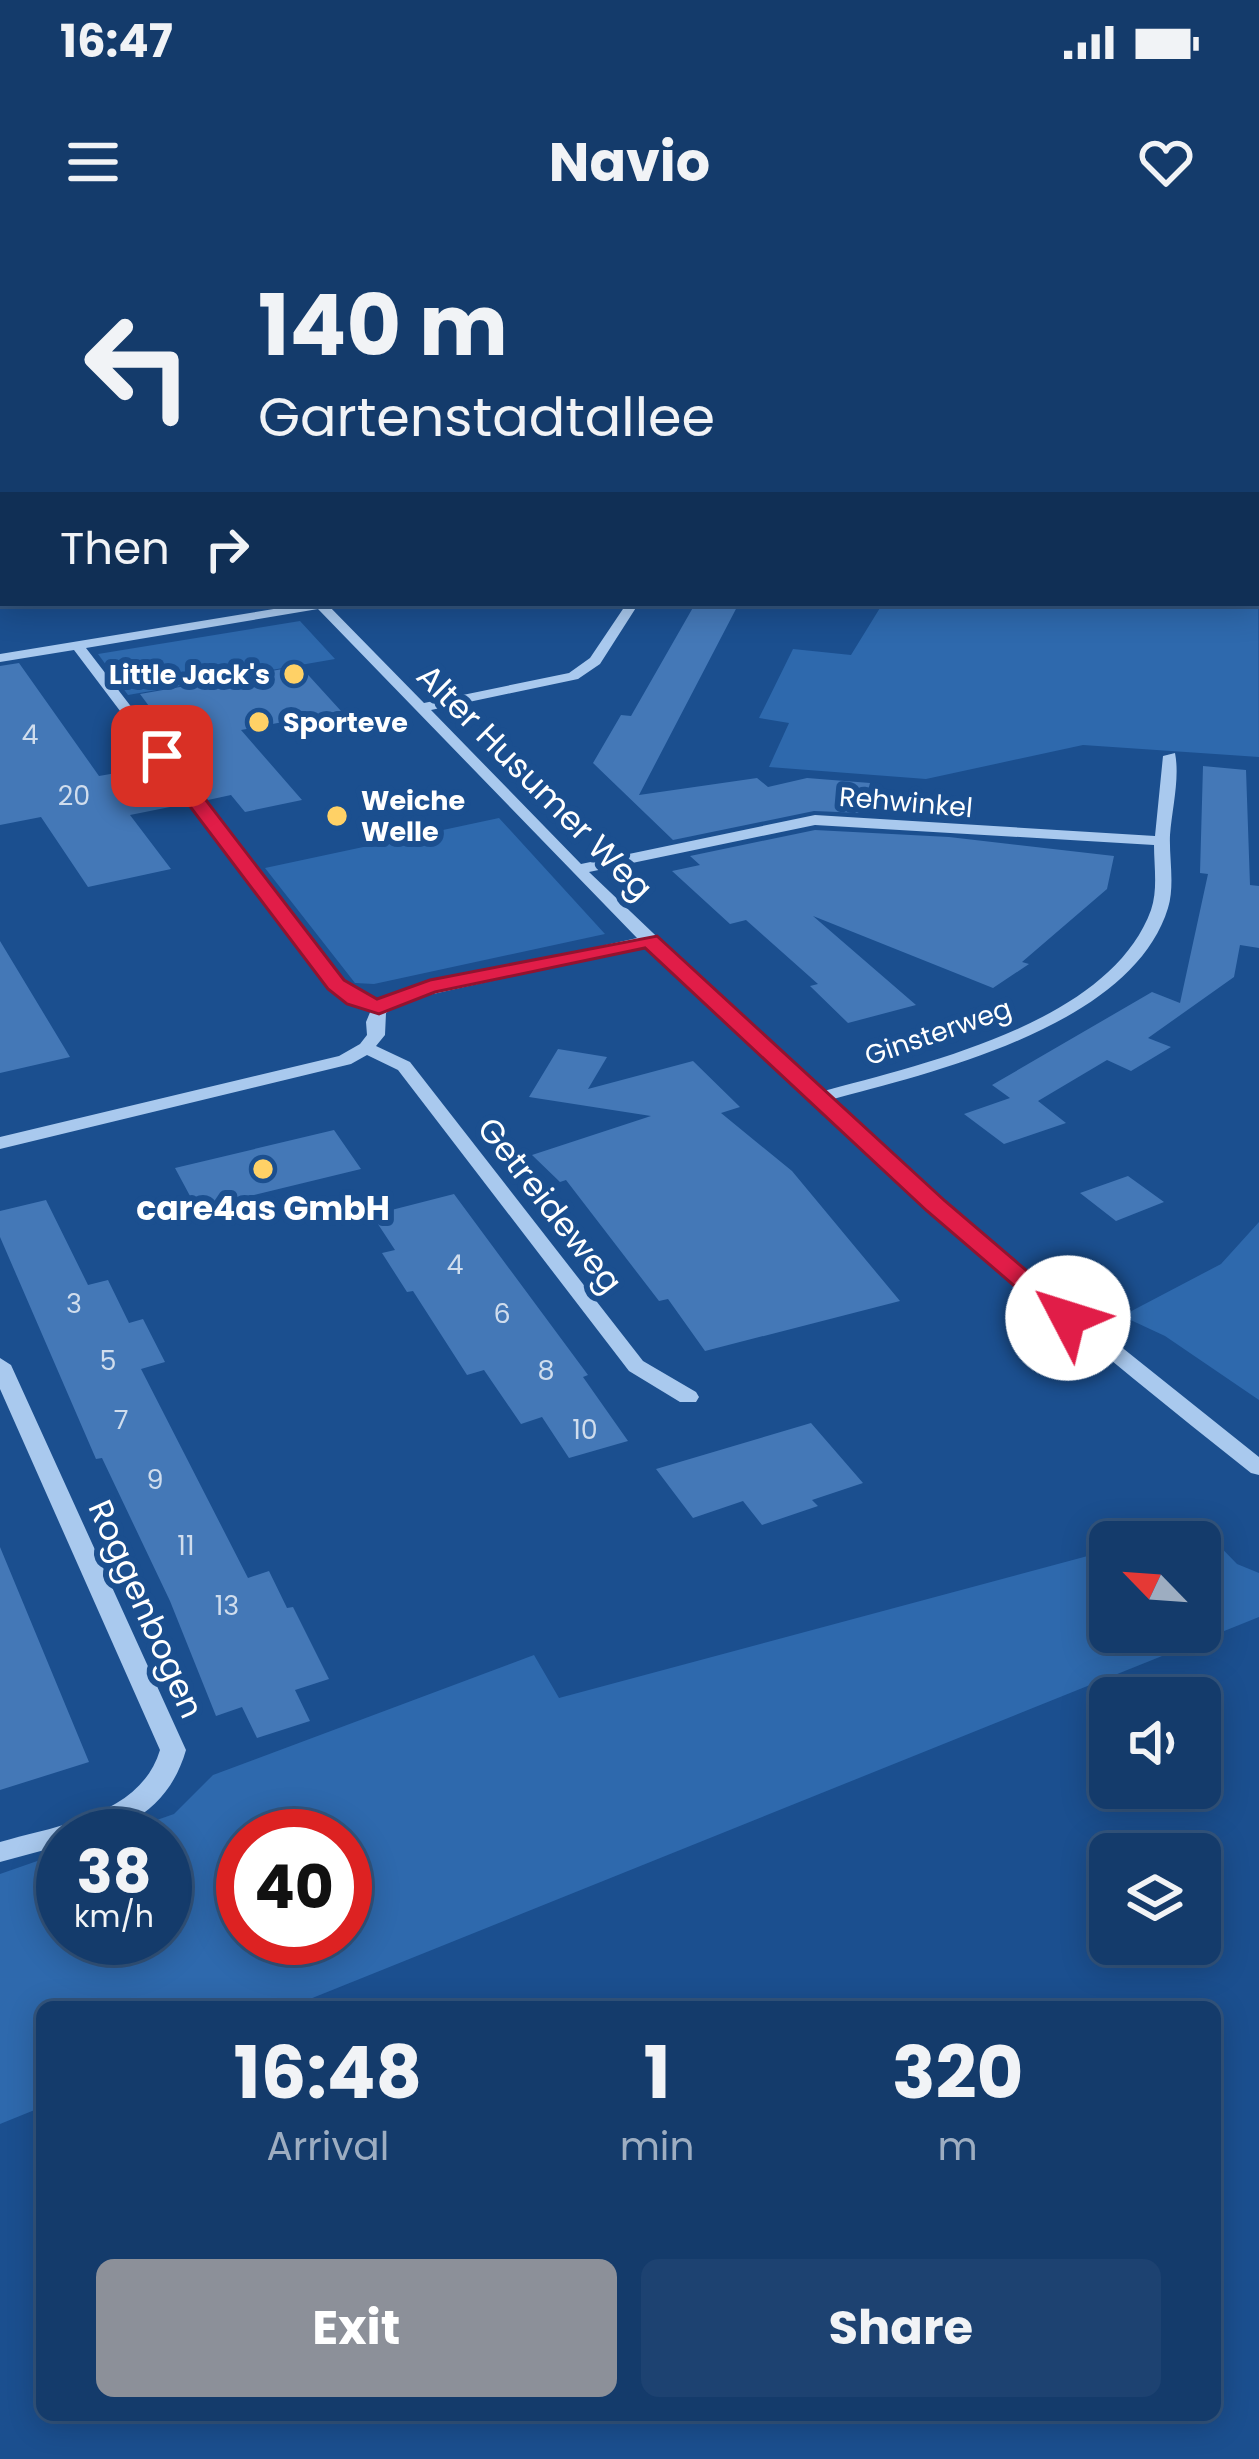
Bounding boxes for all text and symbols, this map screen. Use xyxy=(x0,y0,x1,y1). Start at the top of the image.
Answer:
text: 16:47 xyxy=(60,10,173,73)
text: Navio xyxy=(549,124,710,200)
icon: menu xyxy=(60,129,126,195)
icon: heart xyxy=(1133,129,1199,195)
text: 140 m xyxy=(258,267,508,384)
icon: left xyxy=(60,288,216,444)
text: Gartenstadtallee xyxy=(258,379,715,455)
icon: right xyxy=(194,516,260,582)
text: Then xyxy=(60,517,170,580)
street label: Alter Husumer Weg xyxy=(406,653,664,911)
place label: Little Jack's xyxy=(109,656,270,693)
marker: Little Jack's xyxy=(281,661,307,687)
place label: Sporteve xyxy=(283,704,408,741)
pin xyxy=(111,705,213,807)
marker: Sporteve xyxy=(246,709,272,735)
house number: 4 xyxy=(22,716,39,753)
icon: arrive xyxy=(129,723,195,789)
house number: 20 xyxy=(58,777,90,814)
street label: Rehwinkel xyxy=(838,778,974,826)
place label: Weiche Welle xyxy=(361,782,465,850)
marker: Weiche Welle xyxy=(324,803,350,829)
street label: Ginsterweg xyxy=(860,990,1016,1074)
street label: Getreideweg xyxy=(466,1107,634,1303)
marker: care4as GmbH xyxy=(250,1156,276,1182)
place label: care4as GmbH xyxy=(136,1185,390,1232)
house number: 4 xyxy=(447,1246,464,1283)
position arrow xyxy=(1005,1255,1131,1381)
house number: 3 xyxy=(66,1285,82,1322)
house number: 6 xyxy=(493,1295,511,1332)
house number: 5 xyxy=(100,1342,116,1379)
house number: 8 xyxy=(537,1352,555,1389)
house number: 7 xyxy=(114,1401,128,1438)
house number: 10 xyxy=(572,1411,598,1448)
house number: 9 xyxy=(146,1461,164,1498)
street label: Roggenbogen xyxy=(77,1492,215,1726)
north arrow xyxy=(1089,1521,1221,1653)
map controls xyxy=(1089,1521,1221,1965)
house number: 11 xyxy=(177,1527,195,1564)
house number: 13 xyxy=(215,1587,239,1624)
button: sound xyxy=(1089,1677,1221,1809)
speed limit sign: 40 xyxy=(216,1809,372,1965)
text: 38 xyxy=(76,1830,152,1914)
button: layers xyxy=(1089,1833,1221,1965)
text: km/h xyxy=(74,1895,154,1938)
text: 16:48 xyxy=(233,2022,422,2123)
text: 1 xyxy=(644,2022,671,2123)
text: 320 xyxy=(892,2022,1024,2123)
text: Arrival xyxy=(266,2119,389,2174)
text: min xyxy=(620,2119,694,2174)
text: m xyxy=(938,2119,978,2174)
button: Exit xyxy=(96,2259,617,2397)
button: Share xyxy=(641,2259,1161,2397)

